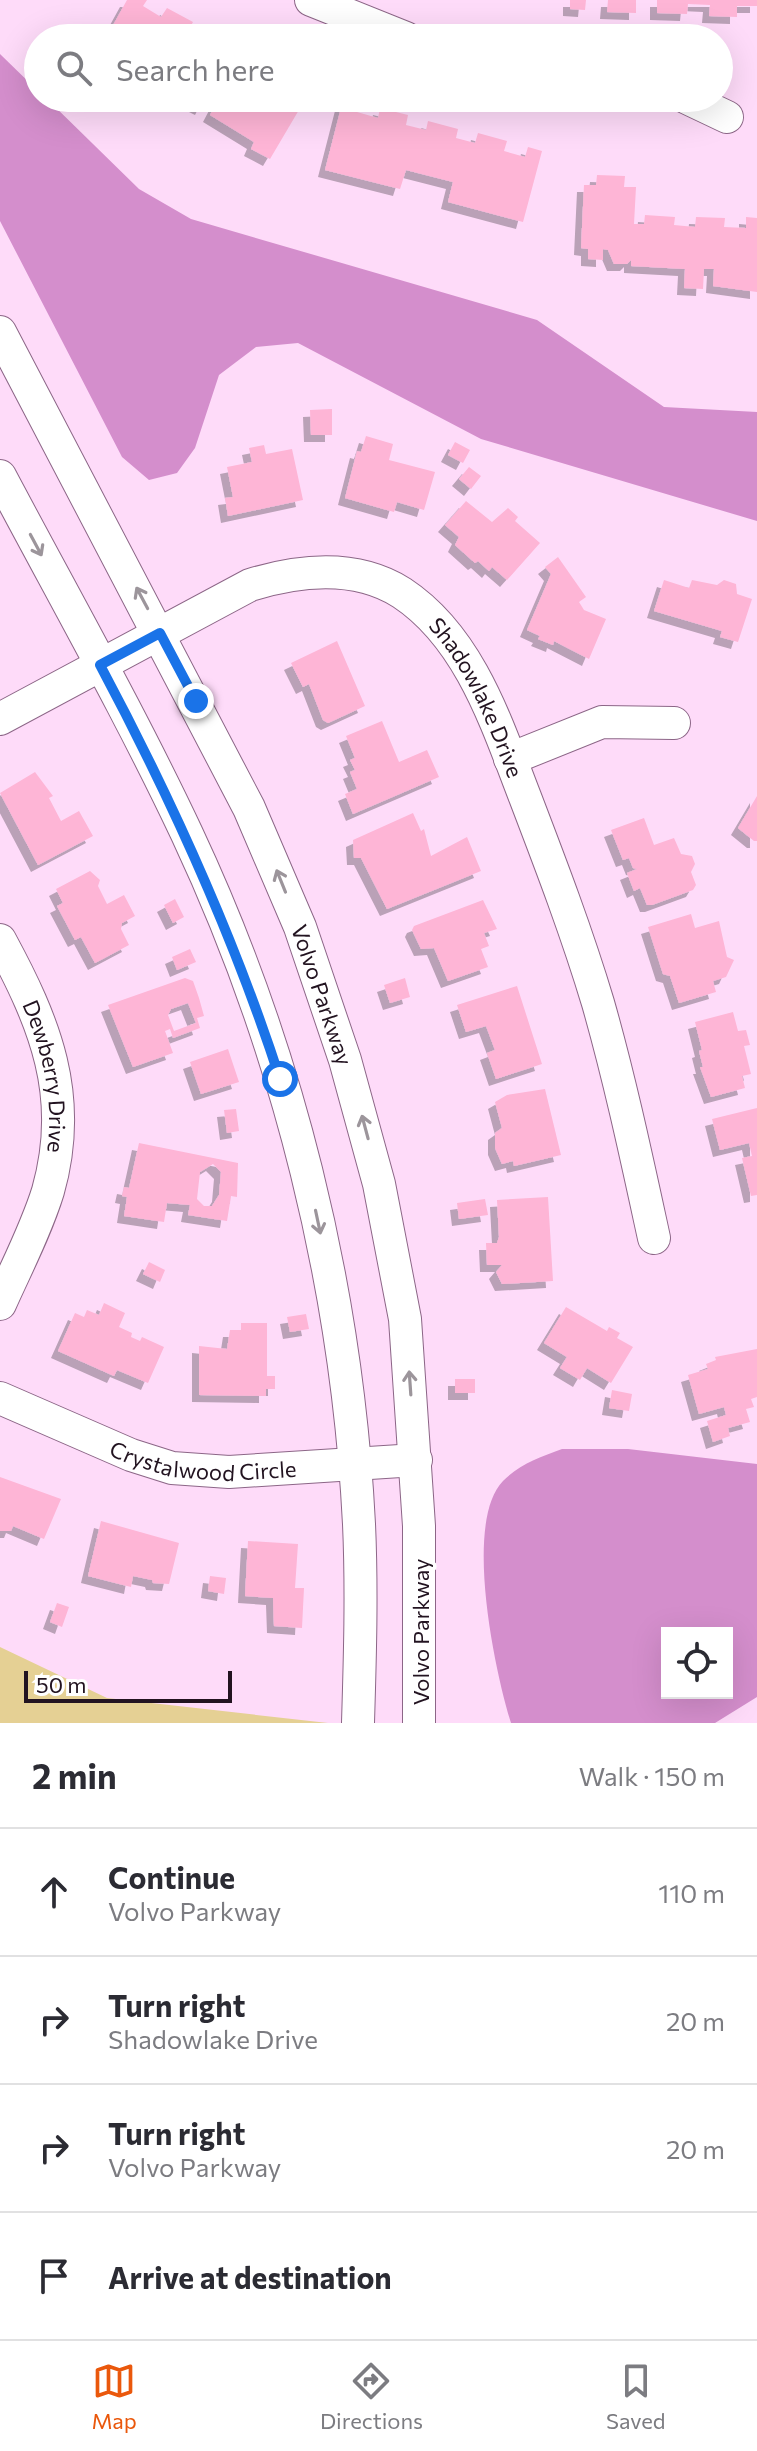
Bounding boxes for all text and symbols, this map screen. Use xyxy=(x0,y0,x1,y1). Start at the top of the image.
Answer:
search box xyxy=(24,24,733,112)
icon: search xyxy=(52,46,96,90)
text: Search here xyxy=(116,50,275,87)
one-way arrow xyxy=(29,533,45,557)
one-way arrow xyxy=(133,586,149,610)
street label: Shadowlake Drive xyxy=(424,611,530,781)
route end xyxy=(178,683,214,719)
one-way arrow xyxy=(273,869,288,894)
street label: Volvo Parkway xyxy=(287,921,359,1068)
street label: Dewberry Drive xyxy=(18,996,72,1154)
route start xyxy=(262,1061,298,1097)
one-way arrow xyxy=(356,1115,371,1141)
one-way arrow xyxy=(311,1209,326,1235)
one-way arrow xyxy=(402,1370,417,1397)
street label: Crystalwood Circle xyxy=(106,1434,297,1486)
street label: Volvo Parkway xyxy=(407,1559,434,1705)
map controls xyxy=(661,1627,733,1699)
button: locate xyxy=(661,1627,733,1699)
scale bar xyxy=(24,1667,232,1703)
text: 50 m xyxy=(36,1671,86,1698)
text: 2 min xyxy=(32,1754,117,1796)
text: Walk · 150 m xyxy=(579,1760,725,1791)
text: Continue xyxy=(108,1858,235,1895)
icon: ahead xyxy=(32,1870,76,1914)
text: 110 m xyxy=(658,1877,725,1908)
text: Volvo Parkway xyxy=(108,1895,281,1926)
text: Turn right xyxy=(108,1986,245,2023)
icon: right xyxy=(32,1998,76,2042)
text: 20 m xyxy=(666,2005,725,2036)
text: Shadowlake Drive xyxy=(108,2023,318,2054)
text: Turn right xyxy=(108,2114,245,2151)
icon: right xyxy=(32,2126,76,2170)
text: 20 m xyxy=(666,2133,725,2164)
text: Volvo Parkway xyxy=(108,2151,281,2182)
icon: arrive xyxy=(32,2254,76,2298)
text: Arrive at destination xyxy=(108,2258,392,2295)
tab: Map xyxy=(92,2359,137,2434)
tab: Directions xyxy=(320,2359,423,2434)
tab: Saved xyxy=(606,2359,665,2434)

